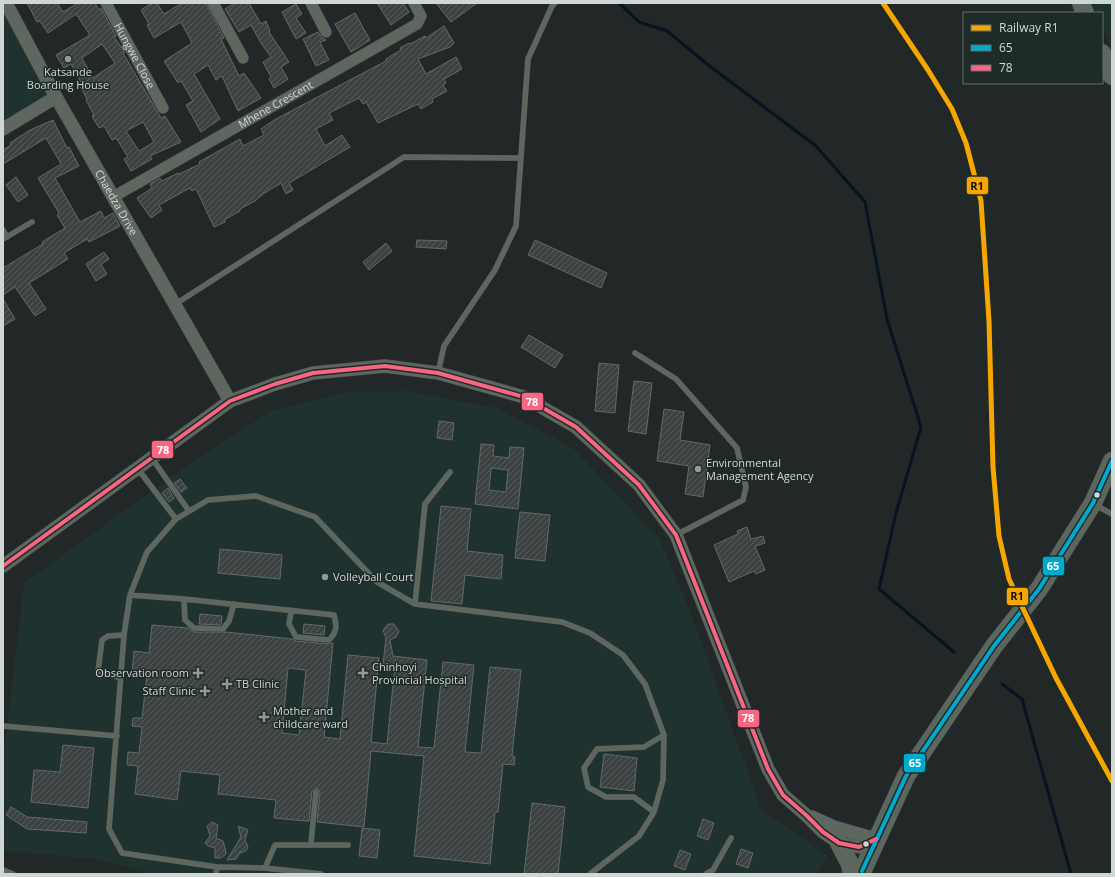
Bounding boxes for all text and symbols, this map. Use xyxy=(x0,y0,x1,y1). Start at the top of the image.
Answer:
legend xyxy=(963,12,1103,84)
text: Railway R1 xyxy=(999,19,1059,36)
street label: Hungwe Close xyxy=(111,20,159,91)
text: 65 xyxy=(999,39,1013,56)
marker: Katsande Boarding House xyxy=(63,54,73,64)
text: 78 xyxy=(999,59,1013,76)
place label: Katsande Boarding House xyxy=(27,64,109,92)
street label: Mhene Crescent xyxy=(235,77,315,131)
street label: Chaedza Drive xyxy=(92,166,142,238)
line badge: R1 xyxy=(966,176,989,195)
text: R1 xyxy=(970,178,984,193)
line badge: 78 xyxy=(521,392,544,411)
text: 78 xyxy=(526,394,538,409)
line badge: 78 xyxy=(151,440,174,459)
text: 78 xyxy=(157,442,169,457)
place label: Environmental Management Agency xyxy=(706,455,814,483)
marker: Environmental Management Agency xyxy=(693,464,703,474)
unlabelled marker xyxy=(1092,490,1102,500)
line badge: 65 xyxy=(1042,556,1065,576)
text: 65 xyxy=(1047,558,1059,573)
place label: Volleyball Court xyxy=(333,569,413,584)
marker: Volleyball Court xyxy=(320,572,330,582)
line badge: R1 xyxy=(1006,587,1029,606)
text: R1 xyxy=(1010,588,1024,603)
place label: Chinhoyi Provincial Hospital xyxy=(372,659,467,687)
place label: Observation room xyxy=(95,665,189,680)
marker: Observation room xyxy=(192,667,204,679)
marker: Chinhoyi Provincial Hospital xyxy=(357,667,369,679)
place label: TB Clinic xyxy=(236,676,279,691)
marker: TB Clinic xyxy=(221,678,233,690)
place label: Staff Clinic xyxy=(142,683,196,698)
marker: Staff Clinic xyxy=(199,685,211,697)
place label: Mother and childcare ward xyxy=(273,703,348,731)
line badge: 78 xyxy=(737,709,760,728)
text: 78 xyxy=(742,710,754,725)
marker: Mother and childcare ward xyxy=(258,711,270,723)
line badge: 65 xyxy=(903,753,926,773)
text: 65 xyxy=(909,755,921,770)
unlabelled marker xyxy=(861,839,871,849)

